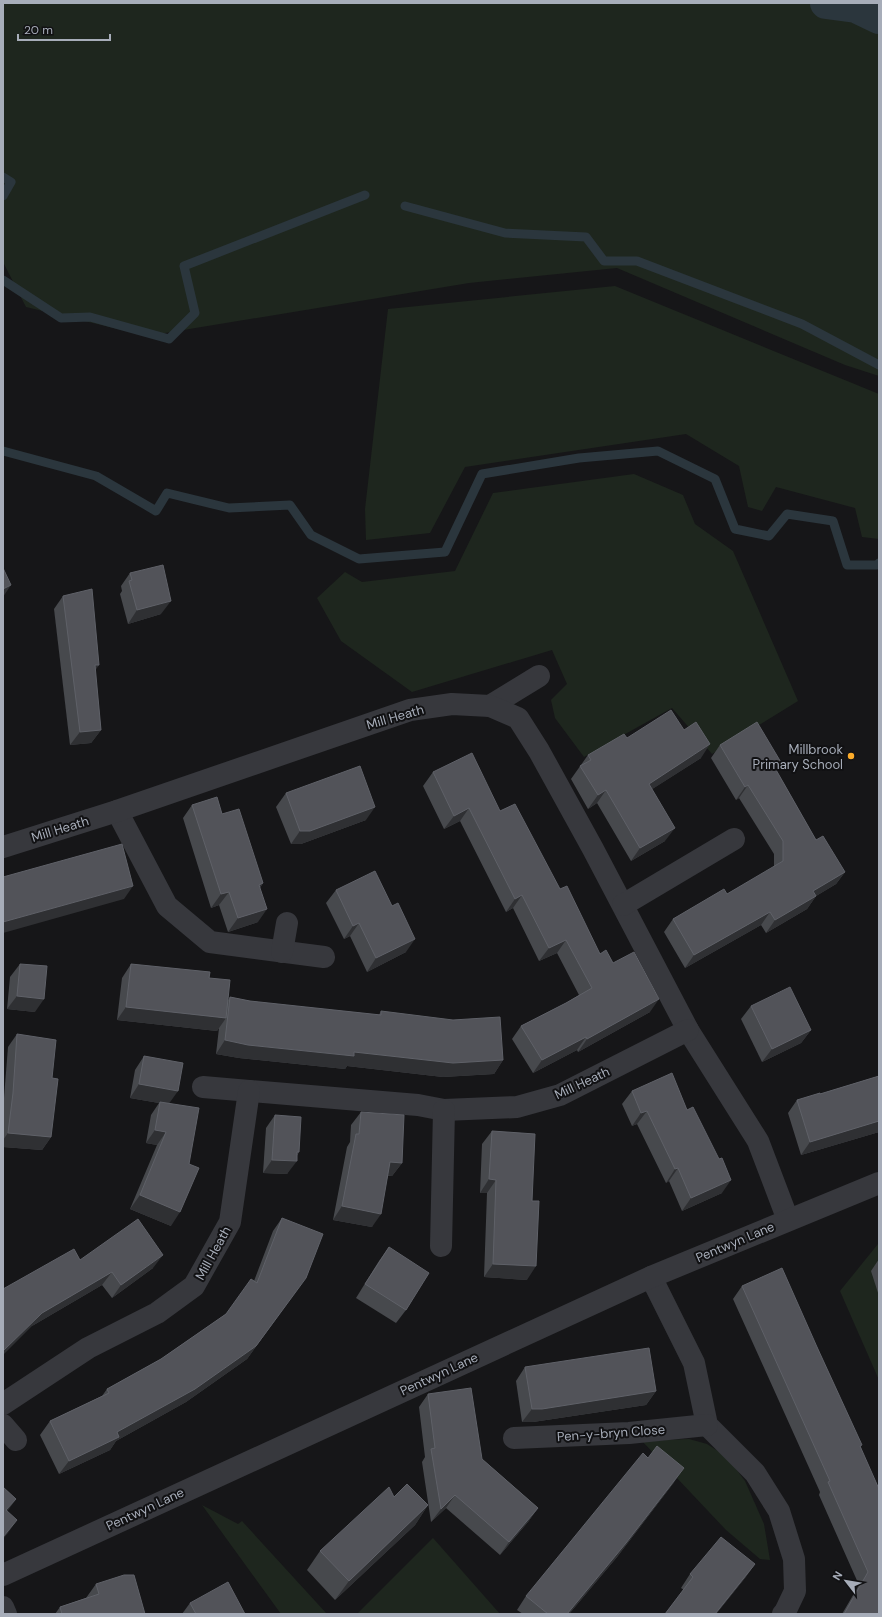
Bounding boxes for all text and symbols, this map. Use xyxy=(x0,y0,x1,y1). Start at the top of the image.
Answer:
scale bar xyxy=(18,16,110,42)
text: 20 m xyxy=(24,22,53,38)
street label: Mill Heath xyxy=(364,701,426,733)
place label: Millbrook Primary School xyxy=(753,741,843,773)
marker: Millbrook Primary School xyxy=(846,751,856,761)
street label: Mill Heath xyxy=(29,812,91,846)
street label: Mill Heath xyxy=(552,1063,612,1103)
street label: Pentwyn Lane xyxy=(693,1218,777,1266)
street label: Mill Heath xyxy=(191,1223,235,1283)
street label: Pentwyn Lane xyxy=(397,1349,481,1399)
street label: Pen-y-bryn Close xyxy=(556,1421,666,1445)
street label: Pentwyn Lane xyxy=(103,1484,187,1534)
north arrow xyxy=(826,1561,866,1601)
text: N xyxy=(829,1569,845,1583)

